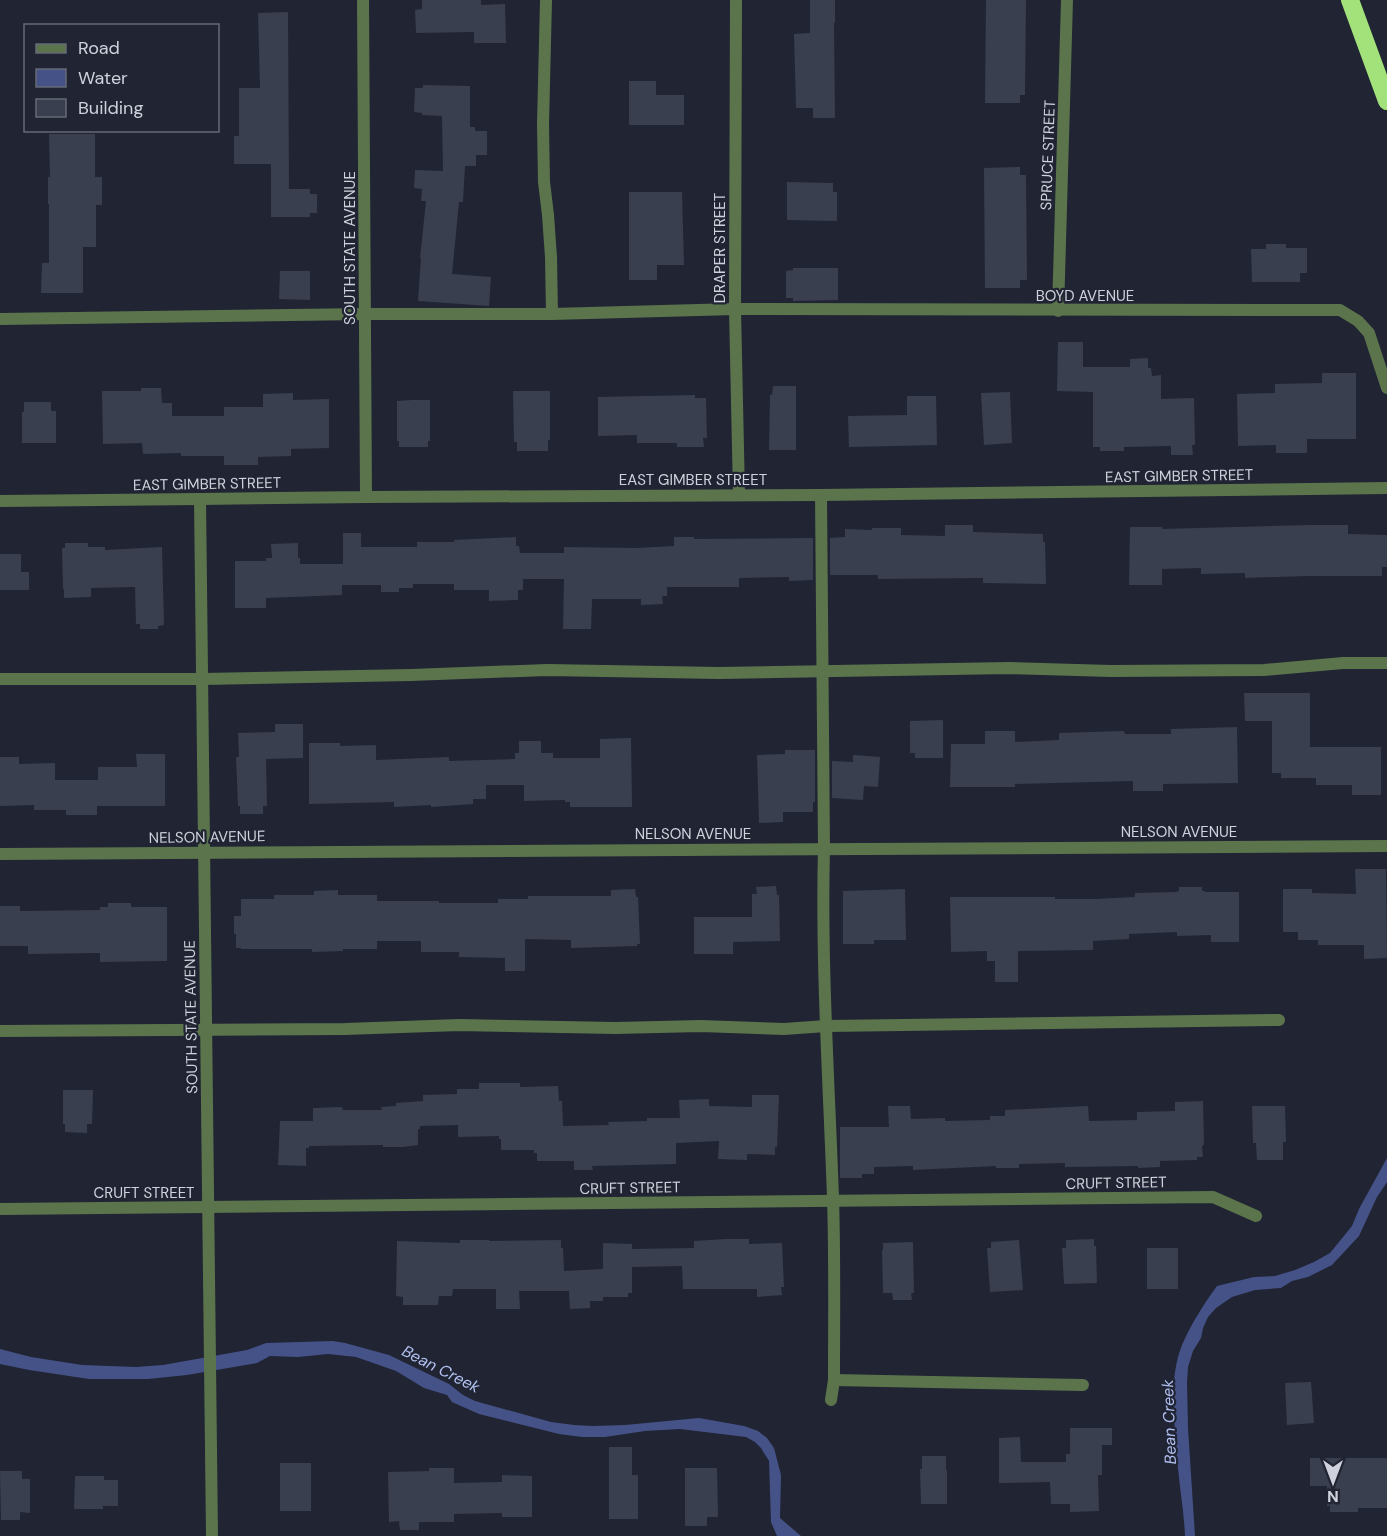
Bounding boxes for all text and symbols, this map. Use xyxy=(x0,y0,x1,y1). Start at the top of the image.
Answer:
legend xyxy=(24,24,219,132)
text: Road xyxy=(78,36,120,60)
text: Water xyxy=(78,66,128,90)
text: Building xyxy=(78,96,143,120)
street label: SPRUCE STREET xyxy=(1036,99,1060,211)
street label: SOUTH STATE AVENUE xyxy=(340,171,360,325)
street label: DRAPER STREET xyxy=(710,193,730,303)
street label: BOYD AVENUE xyxy=(1036,286,1134,306)
street label: EAST GIMBER STREET xyxy=(1105,465,1253,487)
street label: EAST GIMBER STREET xyxy=(619,470,767,490)
street label: EAST GIMBER STREET xyxy=(133,473,281,495)
street label: NELSON AVENUE xyxy=(1121,822,1237,842)
street label: NELSON AVENUE xyxy=(635,824,751,844)
street label: NELSON AVENUE xyxy=(149,826,265,848)
street label: SOUTH STATE AVENUE xyxy=(180,940,202,1094)
street label: CRUFT STREET xyxy=(1065,1172,1167,1194)
street label: CRUFT STREET xyxy=(579,1177,681,1199)
street label: CRUFT STREET xyxy=(93,1183,195,1203)
water label: Bean Creek xyxy=(398,1340,484,1398)
water label: Bean Creek xyxy=(1157,1378,1181,1465)
north arrow xyxy=(1303,1452,1363,1512)
text: N xyxy=(1327,1486,1339,1507)

